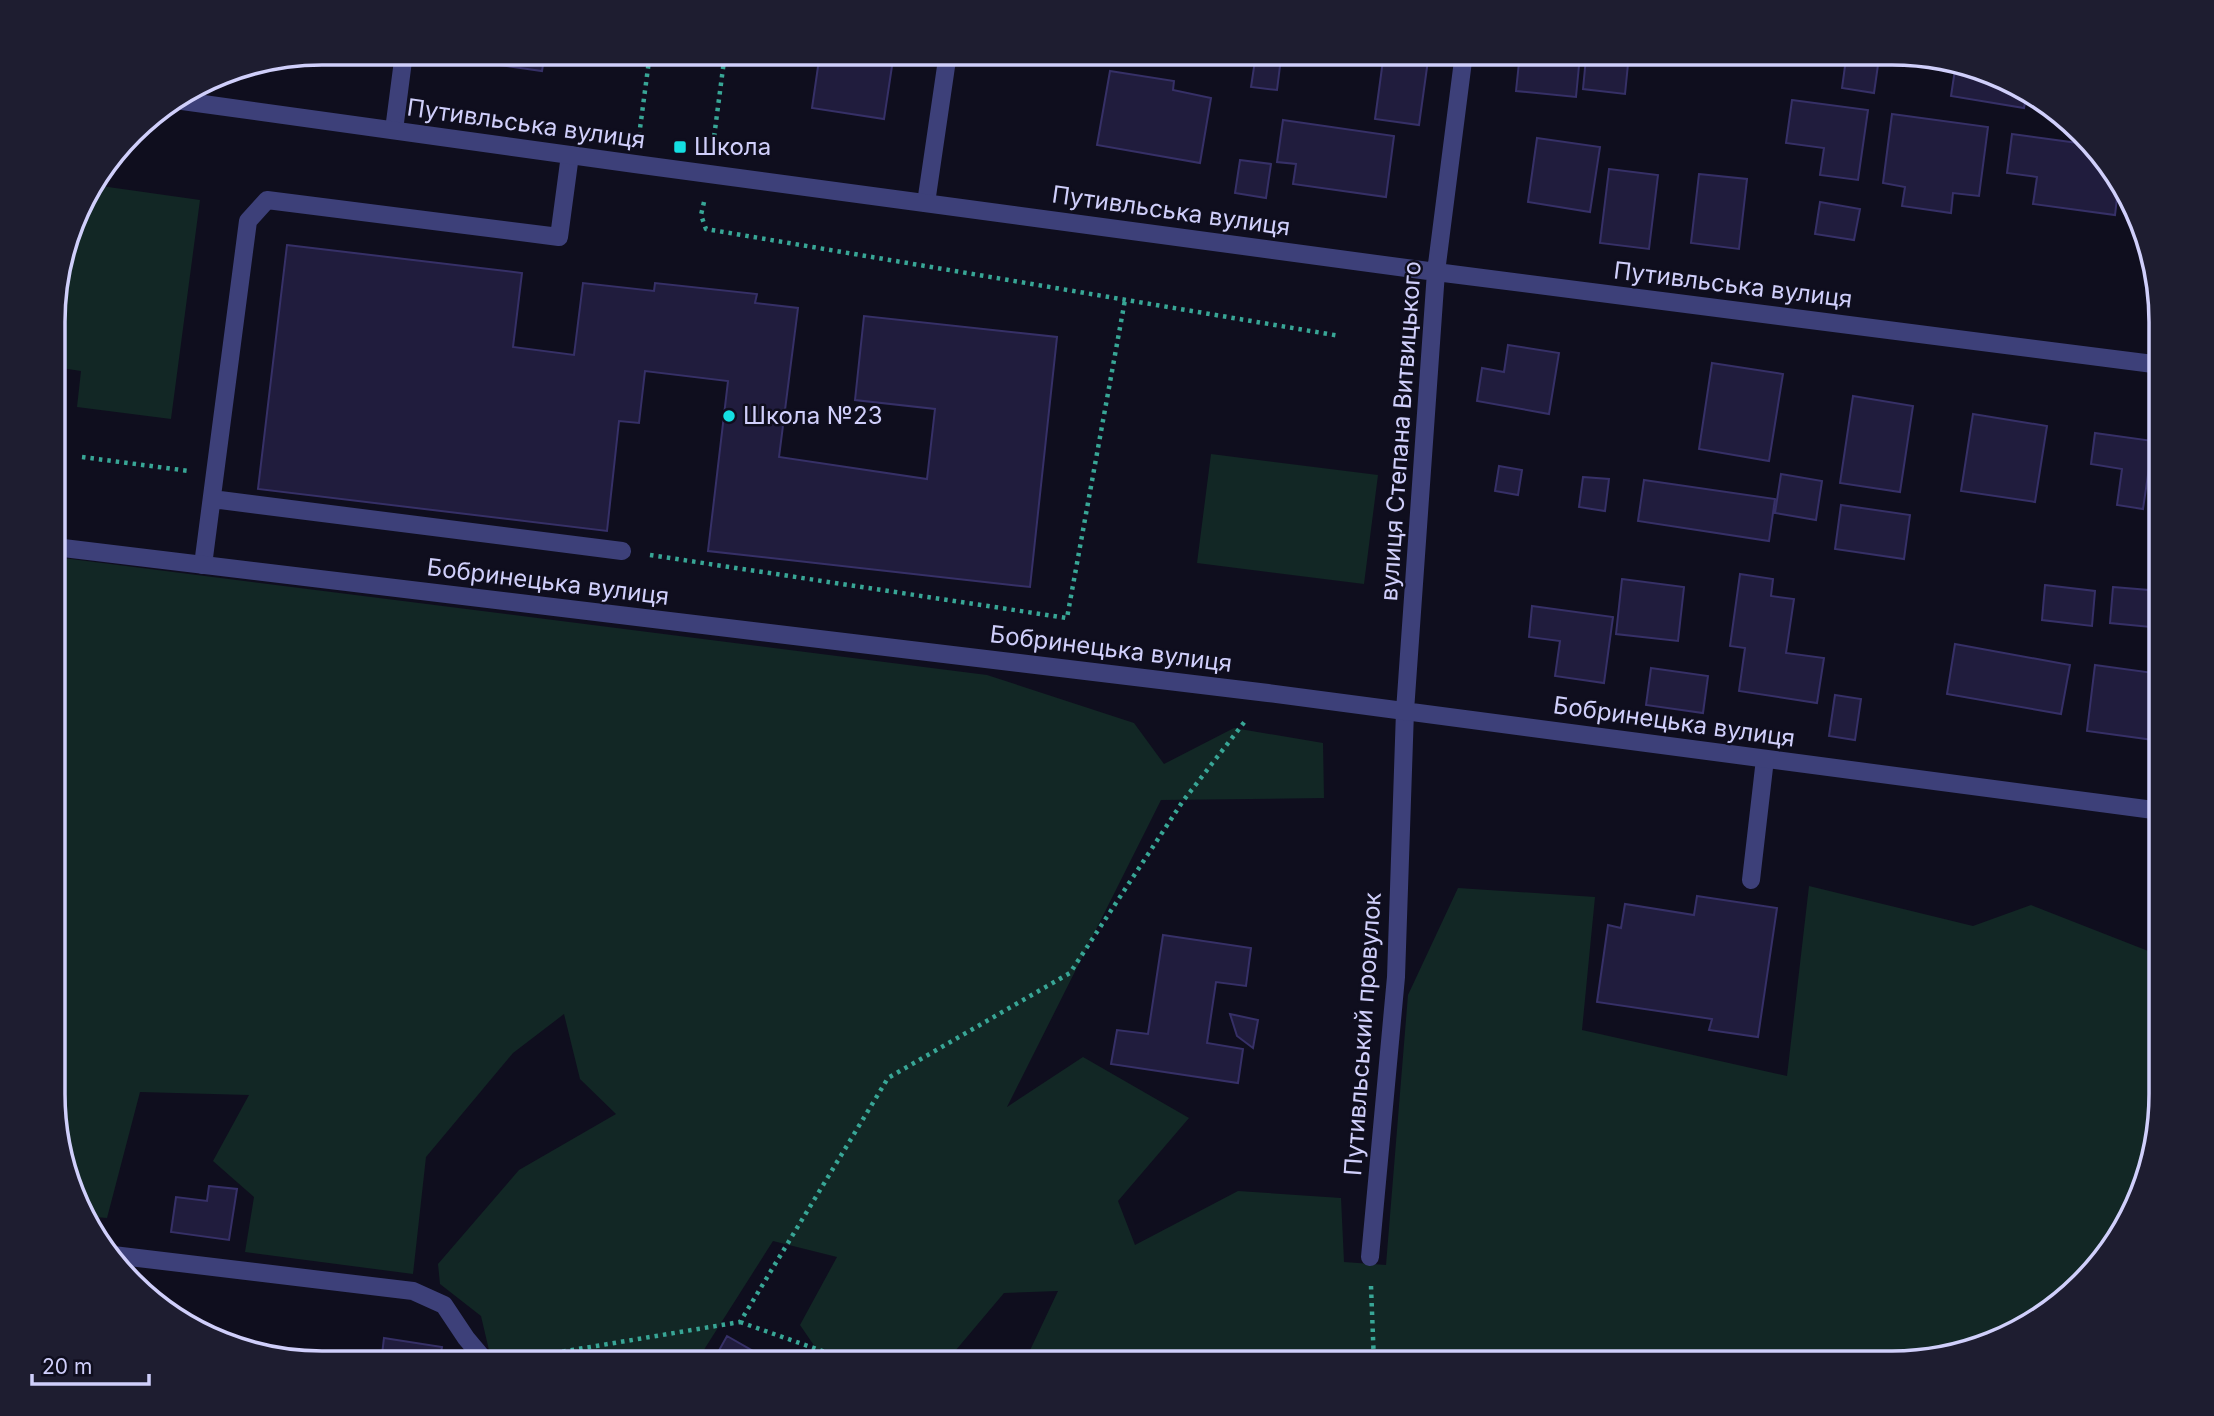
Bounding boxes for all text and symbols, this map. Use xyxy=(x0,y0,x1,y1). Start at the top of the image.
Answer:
street label: Путивльська вулиця xyxy=(405,92,647,155)
place label: Школа xyxy=(694,132,771,161)
marker: Школа xyxy=(672,139,688,155)
street label: Путивльська вулиця xyxy=(1050,179,1292,242)
street label: Путивльська вулиця xyxy=(1612,255,1854,314)
street label: вулиця Степана Витвицького xyxy=(1374,260,1427,602)
place label: Школа №23 xyxy=(743,401,883,430)
marker: Школа №23 xyxy=(721,408,737,424)
street label: Бобринецька вулиця xyxy=(425,552,671,611)
street label: Бобринецька вулиця xyxy=(988,619,1234,678)
street label: Бобринецька вулиця xyxy=(1551,690,1797,753)
street label: Путивльський провулок xyxy=(1338,891,1387,1177)
scale bar xyxy=(32,1342,149,1386)
text: 20 m xyxy=(42,1354,92,1379)

